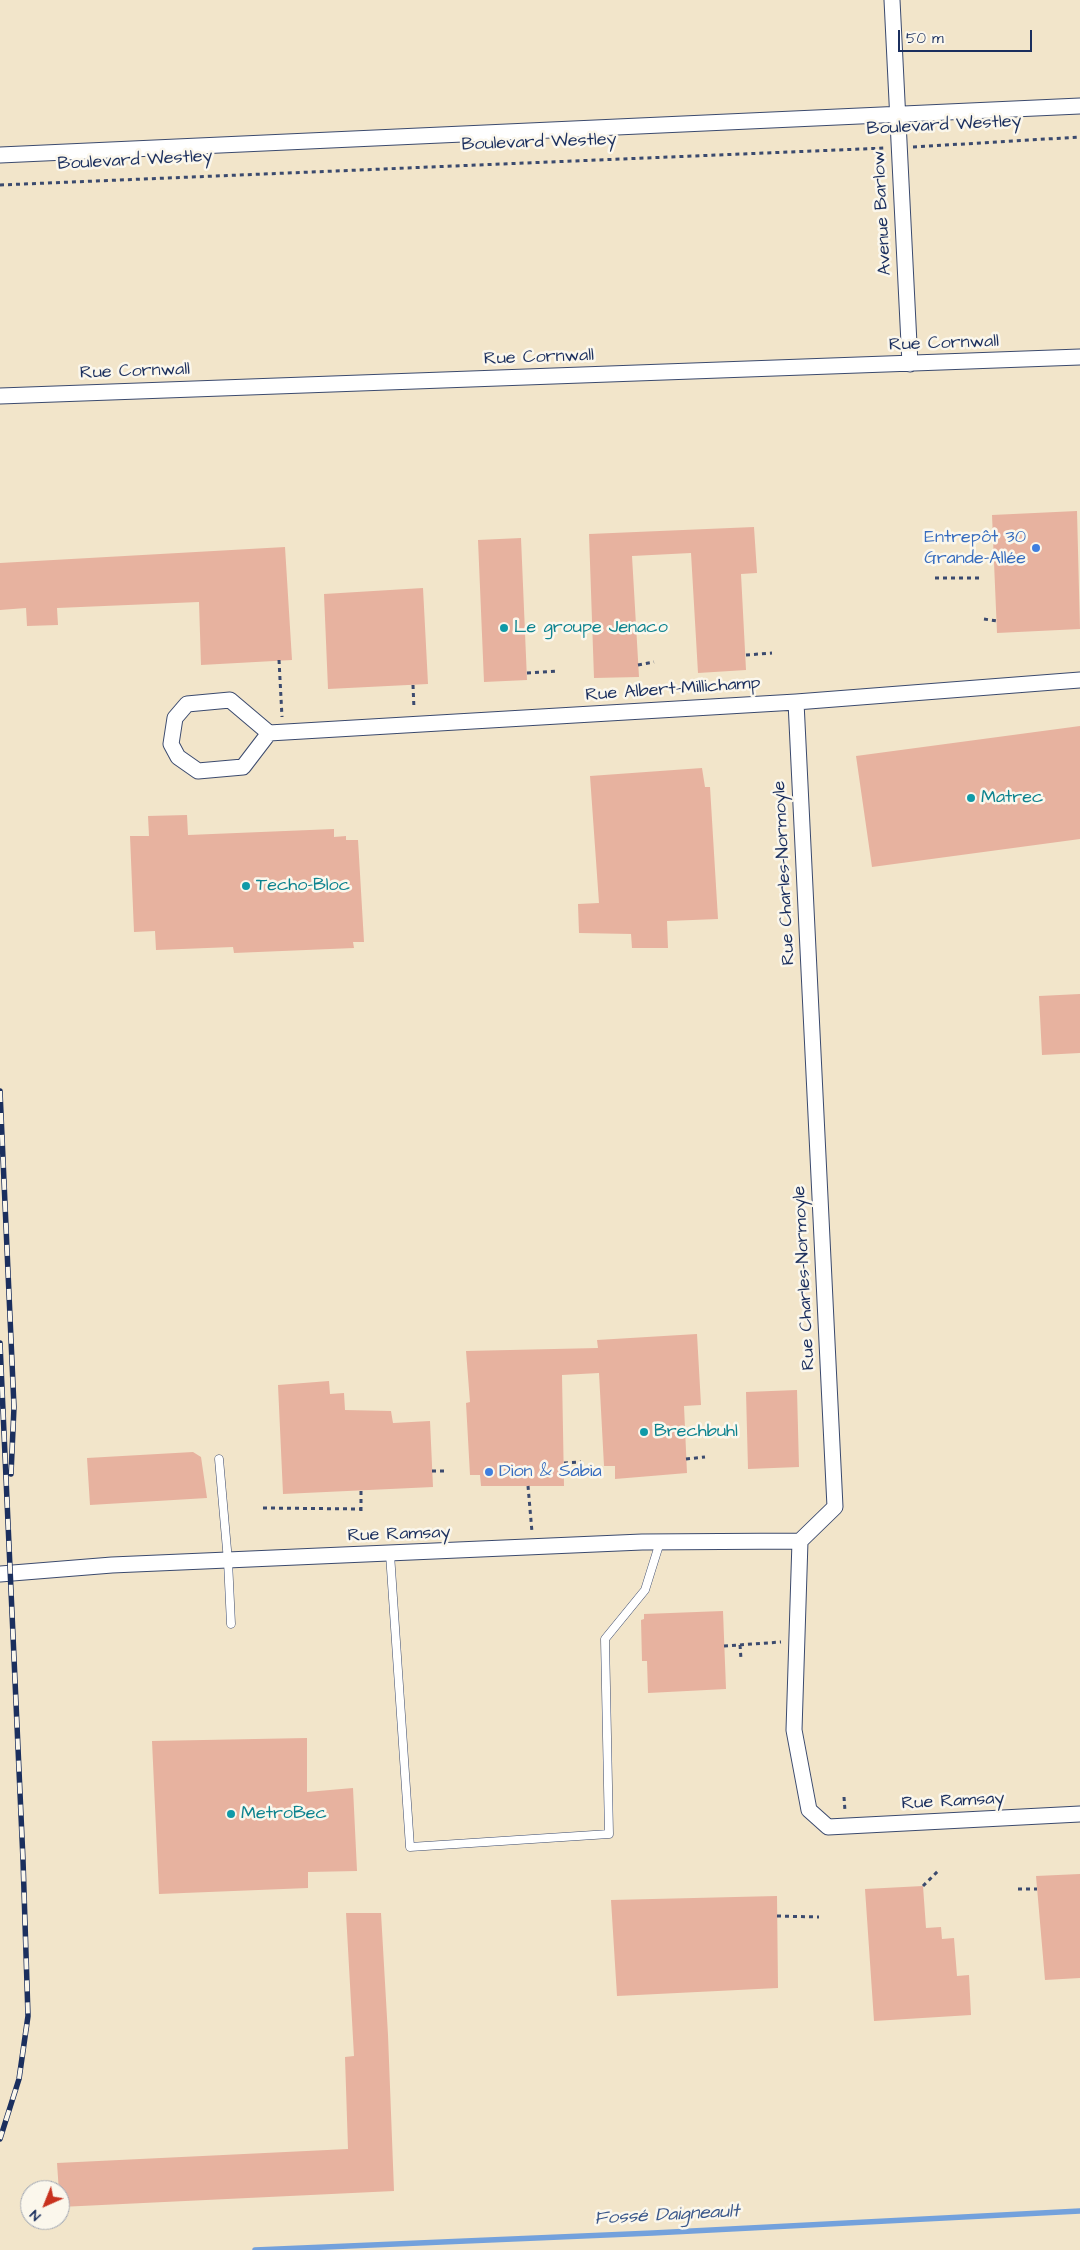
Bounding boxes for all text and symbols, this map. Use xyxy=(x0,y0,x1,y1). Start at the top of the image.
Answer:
scale bar xyxy=(900,20,1034,52)
text: 50 m xyxy=(906,28,944,49)
street label: Boulevard Westley xyxy=(866,111,1022,141)
street label: Boulevard Westley xyxy=(461,130,617,156)
street label: Boulevard Westley xyxy=(57,146,213,176)
street label: Avenue Barlow xyxy=(869,150,897,276)
street label: Rue Cornwall xyxy=(889,331,999,357)
street label: Rue Cornwall xyxy=(484,345,594,371)
street label: Rue Cornwall xyxy=(80,359,190,385)
place label: Entrepôt 30 Grande-Allée xyxy=(924,527,1026,570)
marker: Entrepôt 30 Grande-Allée xyxy=(1030,542,1042,554)
place label: Le groupe Jenaco xyxy=(514,617,668,639)
marker: Le groupe Jenaco xyxy=(498,622,510,634)
street label: Rue Albert-Millichamp xyxy=(585,673,761,707)
street label: Rue Charles-Normoyle xyxy=(769,780,801,966)
place label: Matrec xyxy=(981,787,1043,809)
marker: Matrec xyxy=(965,792,977,804)
place label: Techo-Bloc xyxy=(256,875,350,897)
marker: Techo-Bloc xyxy=(240,880,252,892)
street label: Rue Charles-Normoyle xyxy=(789,1185,821,1371)
place label: Brechbuhl xyxy=(654,1421,738,1443)
marker: Brechbuhl xyxy=(638,1426,650,1438)
place label: Dion & Sabia xyxy=(499,1461,602,1483)
marker: Dion & Sabia xyxy=(483,1466,495,1478)
street label: Rue Ramsay xyxy=(347,1522,451,1548)
street label: Rue Ramsay xyxy=(901,1789,1005,1815)
place label: MetroBec xyxy=(241,1803,327,1825)
marker: MetroBec xyxy=(225,1808,237,1820)
north arrow xyxy=(20,2180,70,2230)
water label: Fossé Daigneault xyxy=(594,2201,740,2231)
text: N xyxy=(25,2205,45,2225)

